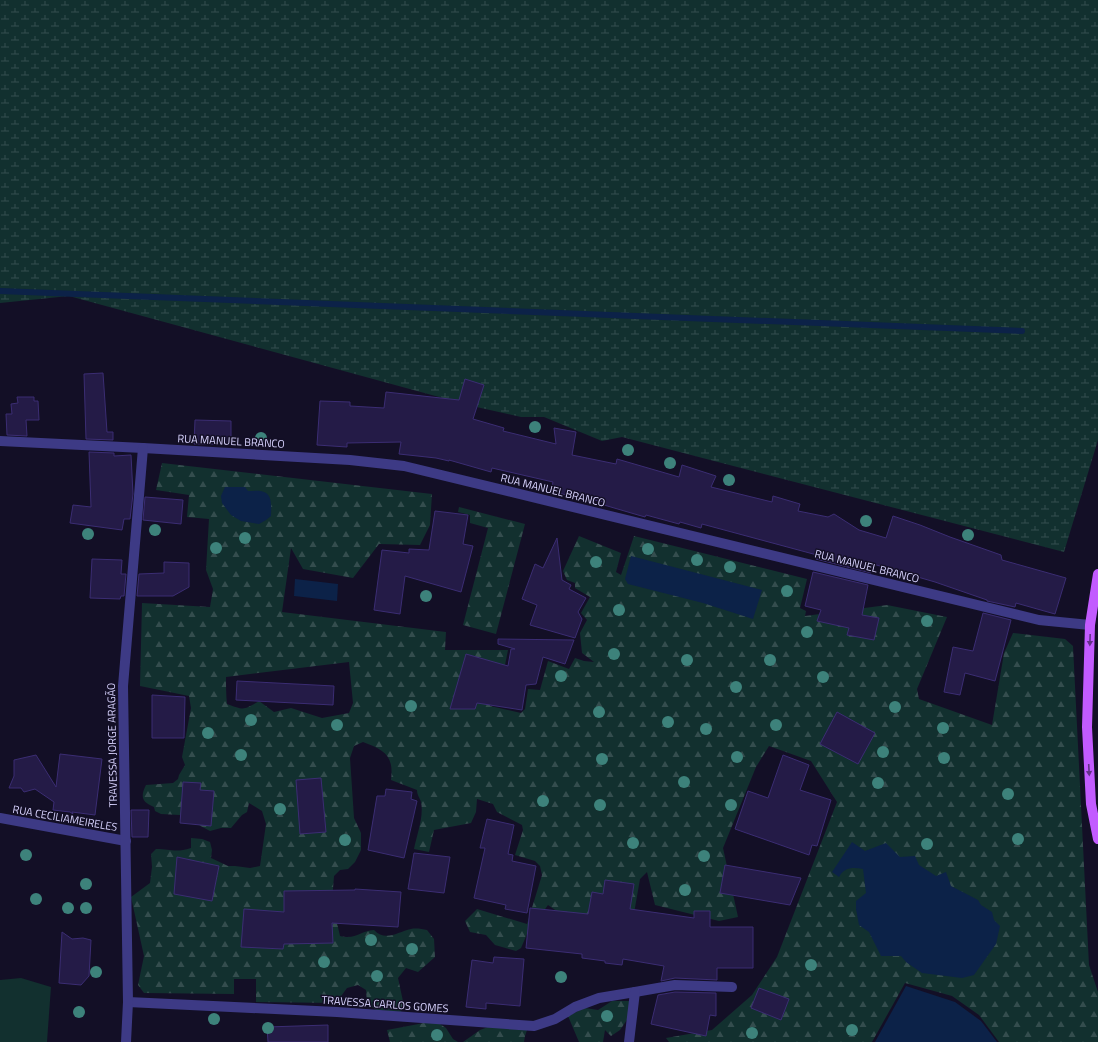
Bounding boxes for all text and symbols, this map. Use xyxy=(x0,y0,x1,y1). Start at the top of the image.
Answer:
street label: RUA MANUEL BRANCO xyxy=(177,430,285,452)
street label: RUA MANUEL BRANCO xyxy=(499,469,607,511)
street label: RUA MANUEL BRANCO xyxy=(813,545,921,587)
one-way arrow xyxy=(1087,634,1093,647)
street label: TRAVESSA JORGE ARAGÃO xyxy=(103,683,121,807)
one-way arrow xyxy=(1086,764,1093,776)
street label: RUA CECILIAMEIRELES xyxy=(11,801,119,835)
street label: TRAVESSA CARLOS GOMES xyxy=(321,992,449,1016)

